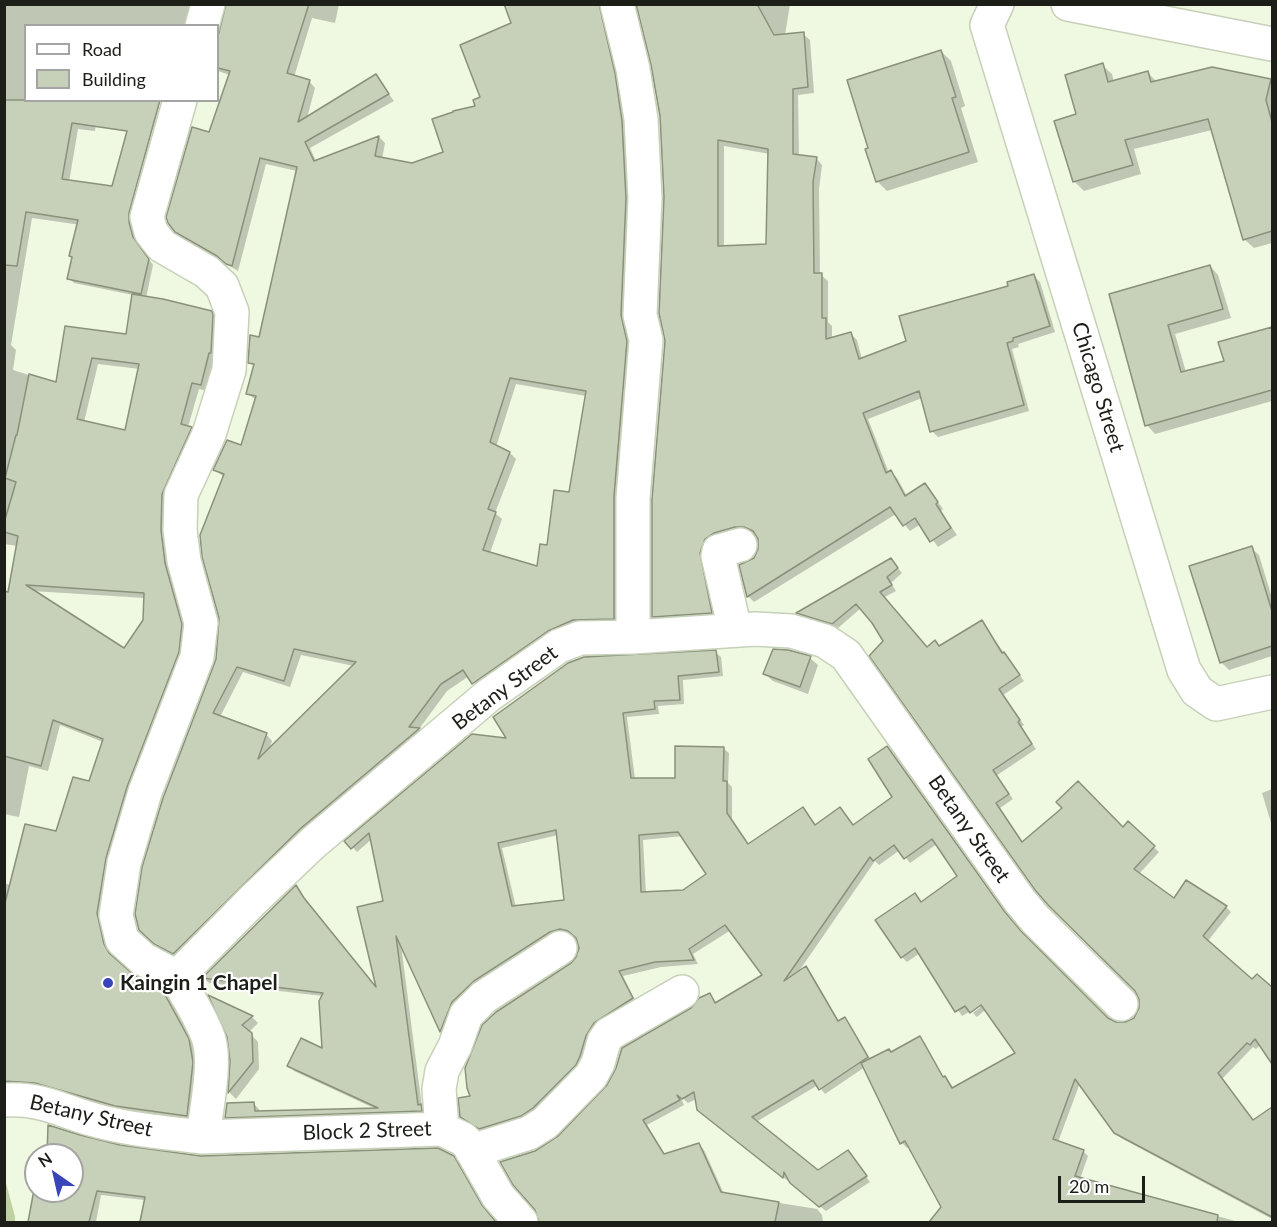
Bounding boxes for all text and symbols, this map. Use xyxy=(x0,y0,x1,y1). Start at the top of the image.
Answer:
legend xyxy=(24,24,219,102)
text: Road xyxy=(82,38,122,60)
text: Building xyxy=(82,68,146,90)
street label: Chicago Street xyxy=(1066,319,1130,455)
street label: Betany Street xyxy=(447,640,563,736)
street label: Betany Street xyxy=(923,770,1015,888)
place label: Kaingin 1 Chapel xyxy=(120,970,278,996)
marker: Kaingin 1 Chapel xyxy=(101,976,115,990)
street label: Betany Street xyxy=(27,1090,155,1142)
street label: Block 2 Street xyxy=(302,1116,432,1146)
north arrow xyxy=(24,1143,84,1203)
text: N xyxy=(34,1148,55,1171)
scale bar xyxy=(1061,1164,1148,1202)
text: 20 m xyxy=(1069,1175,1109,1197)

